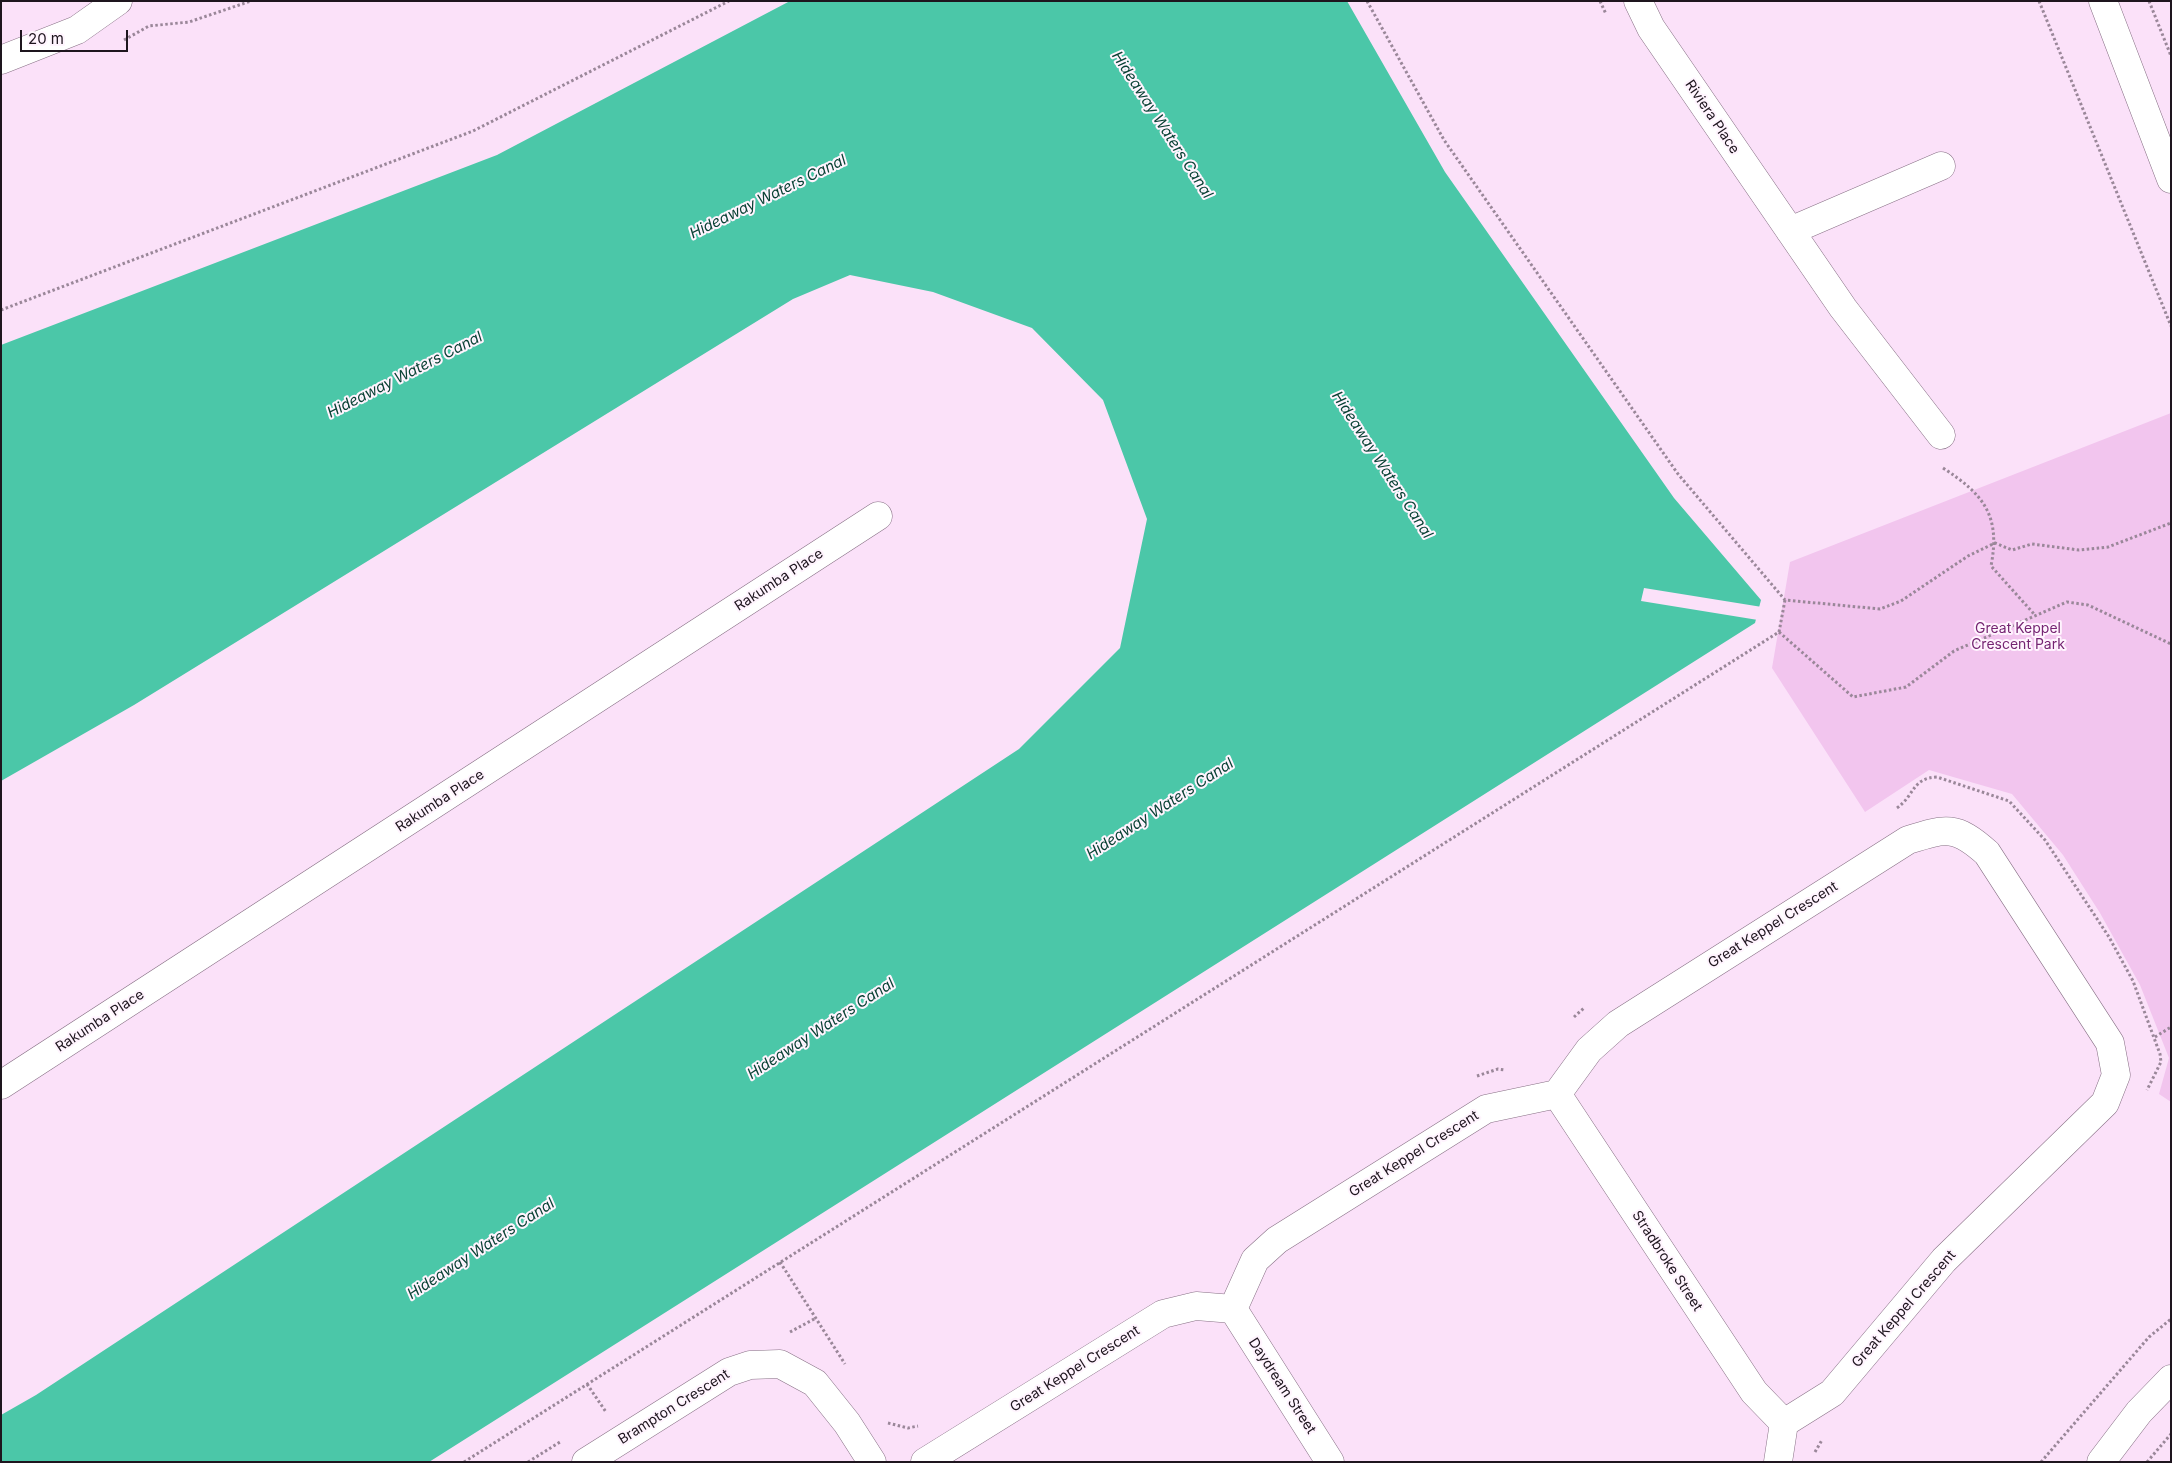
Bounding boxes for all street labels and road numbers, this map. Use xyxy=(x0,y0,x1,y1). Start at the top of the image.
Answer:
street label: Riviera Place xyxy=(1681,77,1743,157)
street label: Rakumba Place xyxy=(732,545,826,615)
street label: Rakumba Place xyxy=(393,766,487,836)
street label: Great Keppel Crescent xyxy=(1705,878,1841,972)
street label: Rakumba Place xyxy=(53,986,147,1056)
street label: Great Keppel Crescent xyxy=(1346,1107,1482,1201)
street label: Stradbroke Street xyxy=(1628,1208,1706,1314)
street label: Great Keppel Crescent xyxy=(1849,1247,1959,1371)
street label: Great Keppel Crescent xyxy=(1007,1322,1143,1416)
street label: Daydream Street xyxy=(1245,1335,1319,1437)
street label: Brampton Crescent xyxy=(615,1366,733,1448)

